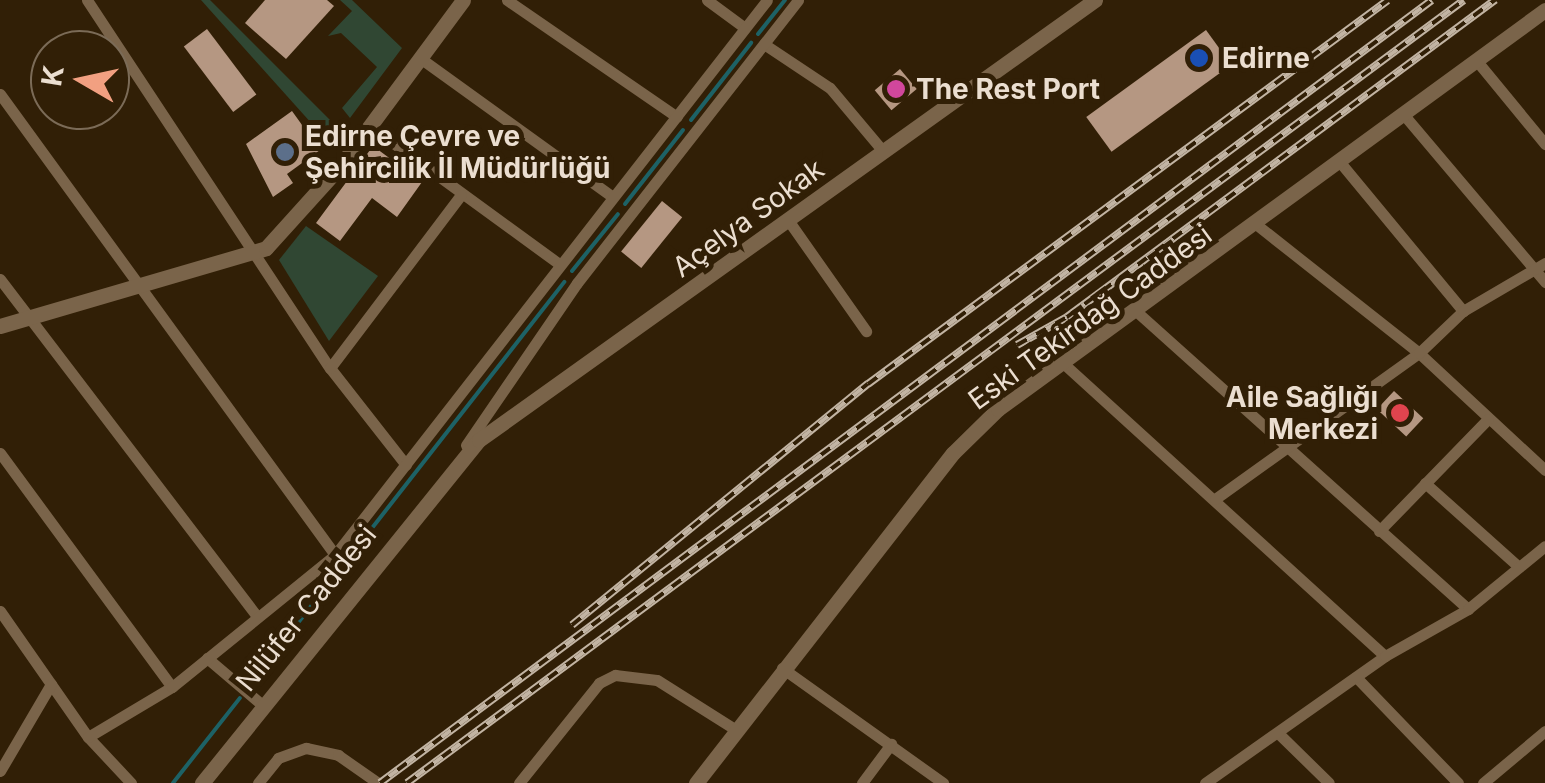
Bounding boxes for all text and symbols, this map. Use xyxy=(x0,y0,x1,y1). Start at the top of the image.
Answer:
north arrow xyxy=(30,30,130,130)
place label: Edirne xyxy=(1222,41,1310,75)
marker: Edirne xyxy=(1186,45,1212,71)
text: K xyxy=(34,63,71,88)
place label: The Rest Port xyxy=(916,72,1100,106)
marker: The Rest Port xyxy=(885,78,907,100)
place label: Edirne Çevre ve Şehircilik İl Müdürlüğü xyxy=(305,119,611,185)
marker: Edirne Çevre ve Şehircilik İl Müdürlüğü xyxy=(274,141,296,163)
street label: Açelya Sokak xyxy=(666,152,830,284)
street label: Eski Tekirdağ Caddesi xyxy=(962,217,1218,417)
place label: Aile Sağlığı Merkezi xyxy=(1226,380,1378,446)
marker: Aile Sağlığı Merkezi xyxy=(1387,400,1413,426)
street label: Nilüfer Caddesi xyxy=(229,518,383,698)

